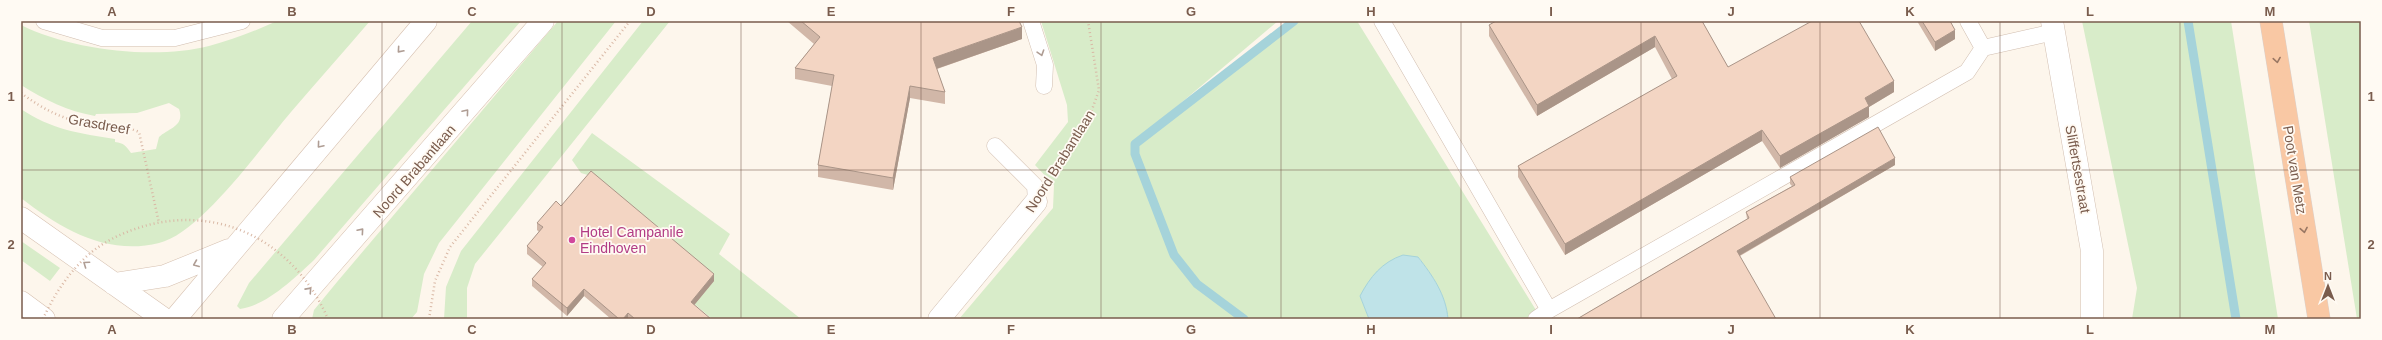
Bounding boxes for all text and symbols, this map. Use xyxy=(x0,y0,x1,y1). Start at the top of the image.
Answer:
text: A xyxy=(107,4,117,19)
text: B xyxy=(287,4,297,19)
text: C xyxy=(467,4,477,19)
text: D xyxy=(646,4,656,19)
text: E xyxy=(827,4,836,19)
text: F xyxy=(1007,4,1015,19)
text: G xyxy=(1186,4,1196,19)
text: H xyxy=(1366,4,1376,19)
text: I xyxy=(1549,4,1553,19)
text: J xyxy=(1727,4,1735,19)
text: K xyxy=(1905,4,1915,19)
text: L xyxy=(2086,4,2094,19)
text: M xyxy=(2265,4,2275,19)
one-way arrow xyxy=(398,46,405,53)
one-way arrow xyxy=(1036,49,1045,56)
one-way arrow xyxy=(2272,56,2281,63)
text: 1 xyxy=(7,89,15,104)
text: 1 xyxy=(2367,89,2375,104)
street label: Noord Brabantlaan xyxy=(1022,107,1098,215)
one-way arrow xyxy=(461,109,468,117)
street label: Grasdreef xyxy=(67,111,131,137)
street label: Noord Brabantlaan xyxy=(369,121,459,221)
street label: Sliffertsestraat xyxy=(2062,124,2094,214)
street label: Poot van Metz xyxy=(2280,125,2310,215)
one-way arrow xyxy=(317,140,324,147)
place label: Hotel Campanile Eindhoven xyxy=(580,224,684,256)
one-way arrow xyxy=(2299,226,2308,233)
one-way arrow xyxy=(357,228,364,235)
marker: Hotel Campanile Eindhoven xyxy=(567,235,577,245)
text: 2 xyxy=(7,237,15,252)
text: 2 xyxy=(2367,237,2375,252)
one-way arrow xyxy=(192,259,199,267)
one-way arrow xyxy=(84,262,91,269)
north arrow xyxy=(2308,266,2348,306)
text: N xyxy=(2324,270,2332,282)
one-way arrow xyxy=(304,287,311,295)
text: A xyxy=(107,322,117,337)
text: B xyxy=(287,322,297,337)
text: C xyxy=(467,322,477,337)
text: D xyxy=(646,322,656,337)
text: E xyxy=(827,322,836,337)
text: F xyxy=(1007,322,1015,337)
text: G xyxy=(1186,322,1196,337)
text: H xyxy=(1366,322,1376,337)
text: I xyxy=(1549,322,1553,337)
text: J xyxy=(1727,322,1735,337)
text: K xyxy=(1905,322,1915,337)
text: L xyxy=(2086,322,2094,337)
text: M xyxy=(2265,322,2275,337)

